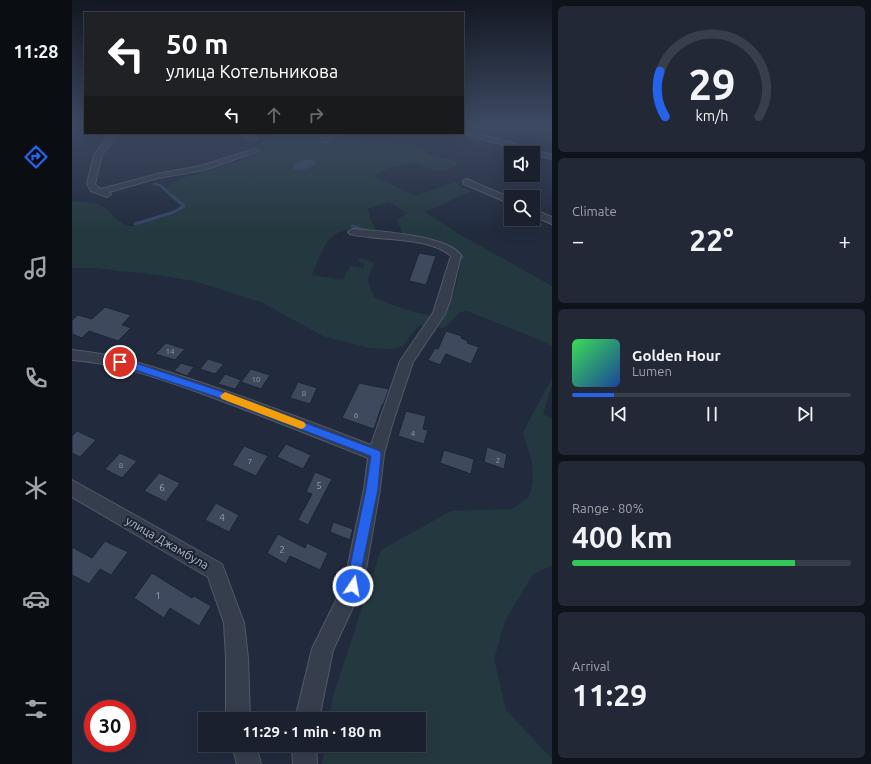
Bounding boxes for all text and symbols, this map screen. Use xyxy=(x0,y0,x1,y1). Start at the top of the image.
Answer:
icon: left xyxy=(100,28,152,80)
text: 50 m xyxy=(166,28,228,59)
text: 11:28 xyxy=(13,41,59,61)
text: улица Котельникова xyxy=(166,61,338,81)
text: 29 xyxy=(688,61,735,108)
icon: left xyxy=(221,104,243,126)
icon: ahead xyxy=(263,104,285,126)
icon: right xyxy=(305,104,327,126)
text: km/h xyxy=(695,107,728,123)
icon: directions xyxy=(22,143,50,171)
map controls xyxy=(504,146,540,226)
button: sound xyxy=(504,146,540,182)
button: search xyxy=(504,190,540,226)
text: Climate xyxy=(572,204,617,218)
text: 22° xyxy=(689,223,734,257)
text: − xyxy=(572,228,584,253)
text: + xyxy=(839,228,851,253)
icon: music xyxy=(22,254,50,282)
pin xyxy=(103,345,137,379)
house number: 14 xyxy=(165,347,175,356)
text: Golden Hour xyxy=(632,347,721,364)
icon: arrive xyxy=(109,351,131,373)
icon: phone xyxy=(22,364,50,392)
text: Lumen xyxy=(632,364,672,378)
house number: 10 xyxy=(251,375,261,384)
house number: 8 xyxy=(302,389,307,398)
icon: previous xyxy=(608,403,630,425)
icon: pause xyxy=(701,403,723,425)
icon: next xyxy=(794,403,816,425)
house number: 6 xyxy=(354,411,359,420)
house number: 4 xyxy=(411,429,416,438)
house number: 2 xyxy=(496,456,500,465)
house number: 7 xyxy=(248,457,252,466)
house number: 8 xyxy=(119,461,124,470)
icon: climate xyxy=(22,474,50,502)
house number: 5 xyxy=(316,480,322,491)
house number: 6 xyxy=(159,482,165,493)
text: Range · 80% xyxy=(572,501,644,515)
house number: 4 xyxy=(219,512,225,523)
street label: улица Джамбула xyxy=(123,513,211,572)
text: 400 km xyxy=(572,520,673,554)
house number: 2 xyxy=(279,544,285,555)
position arrow xyxy=(332,565,374,607)
icon: car xyxy=(22,585,50,613)
house number: 1 xyxy=(155,590,161,601)
text: Arrival xyxy=(572,659,610,673)
text: 11:29 xyxy=(572,678,647,712)
icon: filters xyxy=(22,695,50,723)
speed limit sign: 30 xyxy=(84,700,136,752)
text: 11:29 · 1 min · 180 m xyxy=(243,723,381,740)

